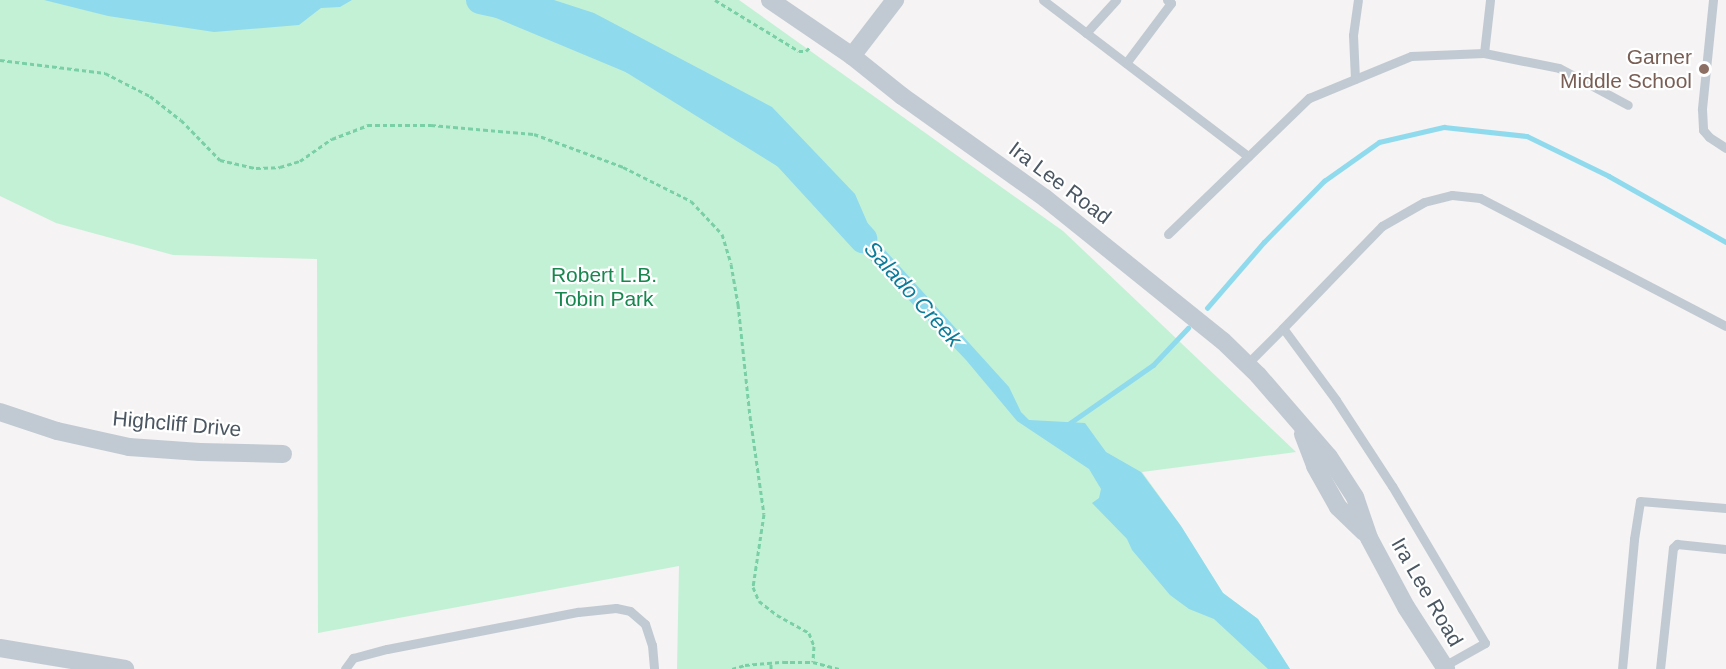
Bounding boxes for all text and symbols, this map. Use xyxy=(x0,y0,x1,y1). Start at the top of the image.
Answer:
place label: Garner Middle School xyxy=(1560,44,1692,94)
marker: Garner Middle School xyxy=(1697,62,1711,76)
street label: Ira Lee Road xyxy=(1004,136,1116,230)
water label: Salado Creek xyxy=(859,236,967,352)
park label: Robert L.B. Tobin Park xyxy=(551,262,657,312)
street label: Highcliff Drive xyxy=(112,406,242,442)
street label: Ira Lee Road xyxy=(1386,533,1468,651)

